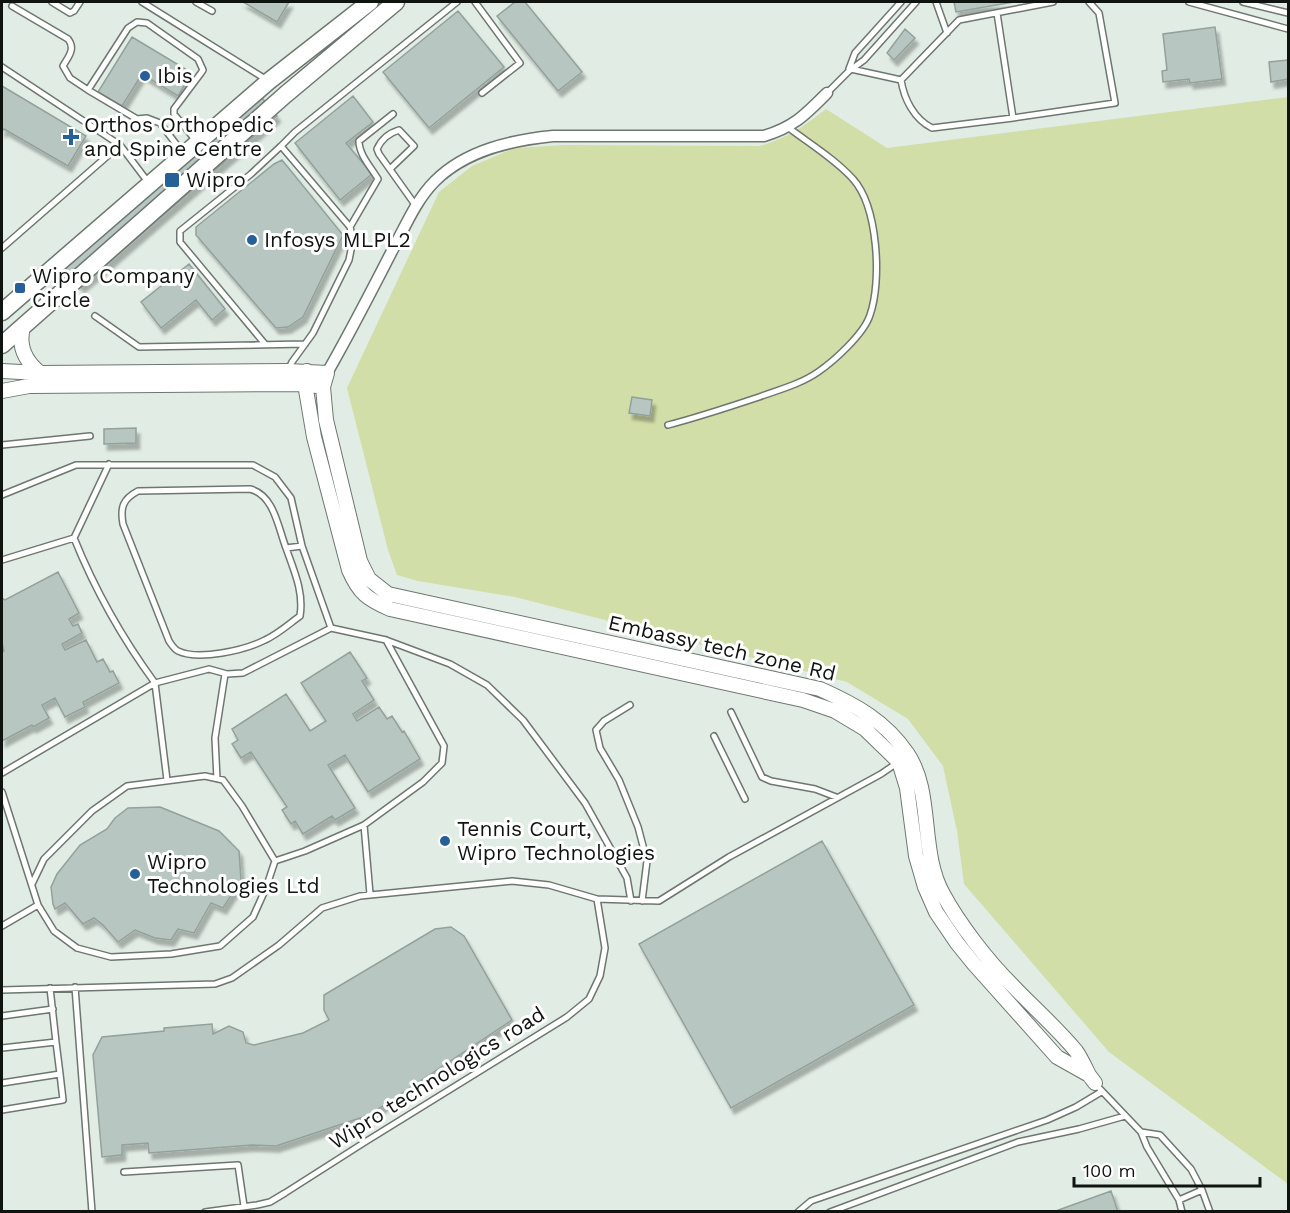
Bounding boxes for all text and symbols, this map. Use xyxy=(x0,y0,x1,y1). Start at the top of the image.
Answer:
place label: Ibis xyxy=(157,63,193,88)
marker: Ibis xyxy=(138,69,152,83)
place label: Orthos Orthopedic and Spine Centre xyxy=(84,112,274,161)
marker: Orthos Orthopedic and Spine Centre xyxy=(62,128,80,146)
place label: Wipro xyxy=(186,167,246,192)
marker: Wipro xyxy=(163,171,181,189)
place label: Infosys MLPL2 xyxy=(264,227,411,252)
marker: Infosys MLPL2 xyxy=(245,233,259,247)
place label: Wipro Company Circle xyxy=(32,263,195,312)
marker: Wipro Company Circle xyxy=(13,281,27,295)
street label: Embassy tech zone Rd xyxy=(606,609,838,686)
place label: Tennis Court, Wipro Technologies xyxy=(457,816,655,865)
marker: Tennis Court, Wipro Technologies xyxy=(438,834,452,848)
place label: Wipro Technologies Ltd xyxy=(147,849,320,898)
marker: Wipro Technologies Ltd xyxy=(128,867,142,881)
street label: Wipro technologics road xyxy=(324,1001,549,1154)
scale bar xyxy=(1074,1150,1260,1188)
text: 100 m xyxy=(1083,1160,1136,1181)

